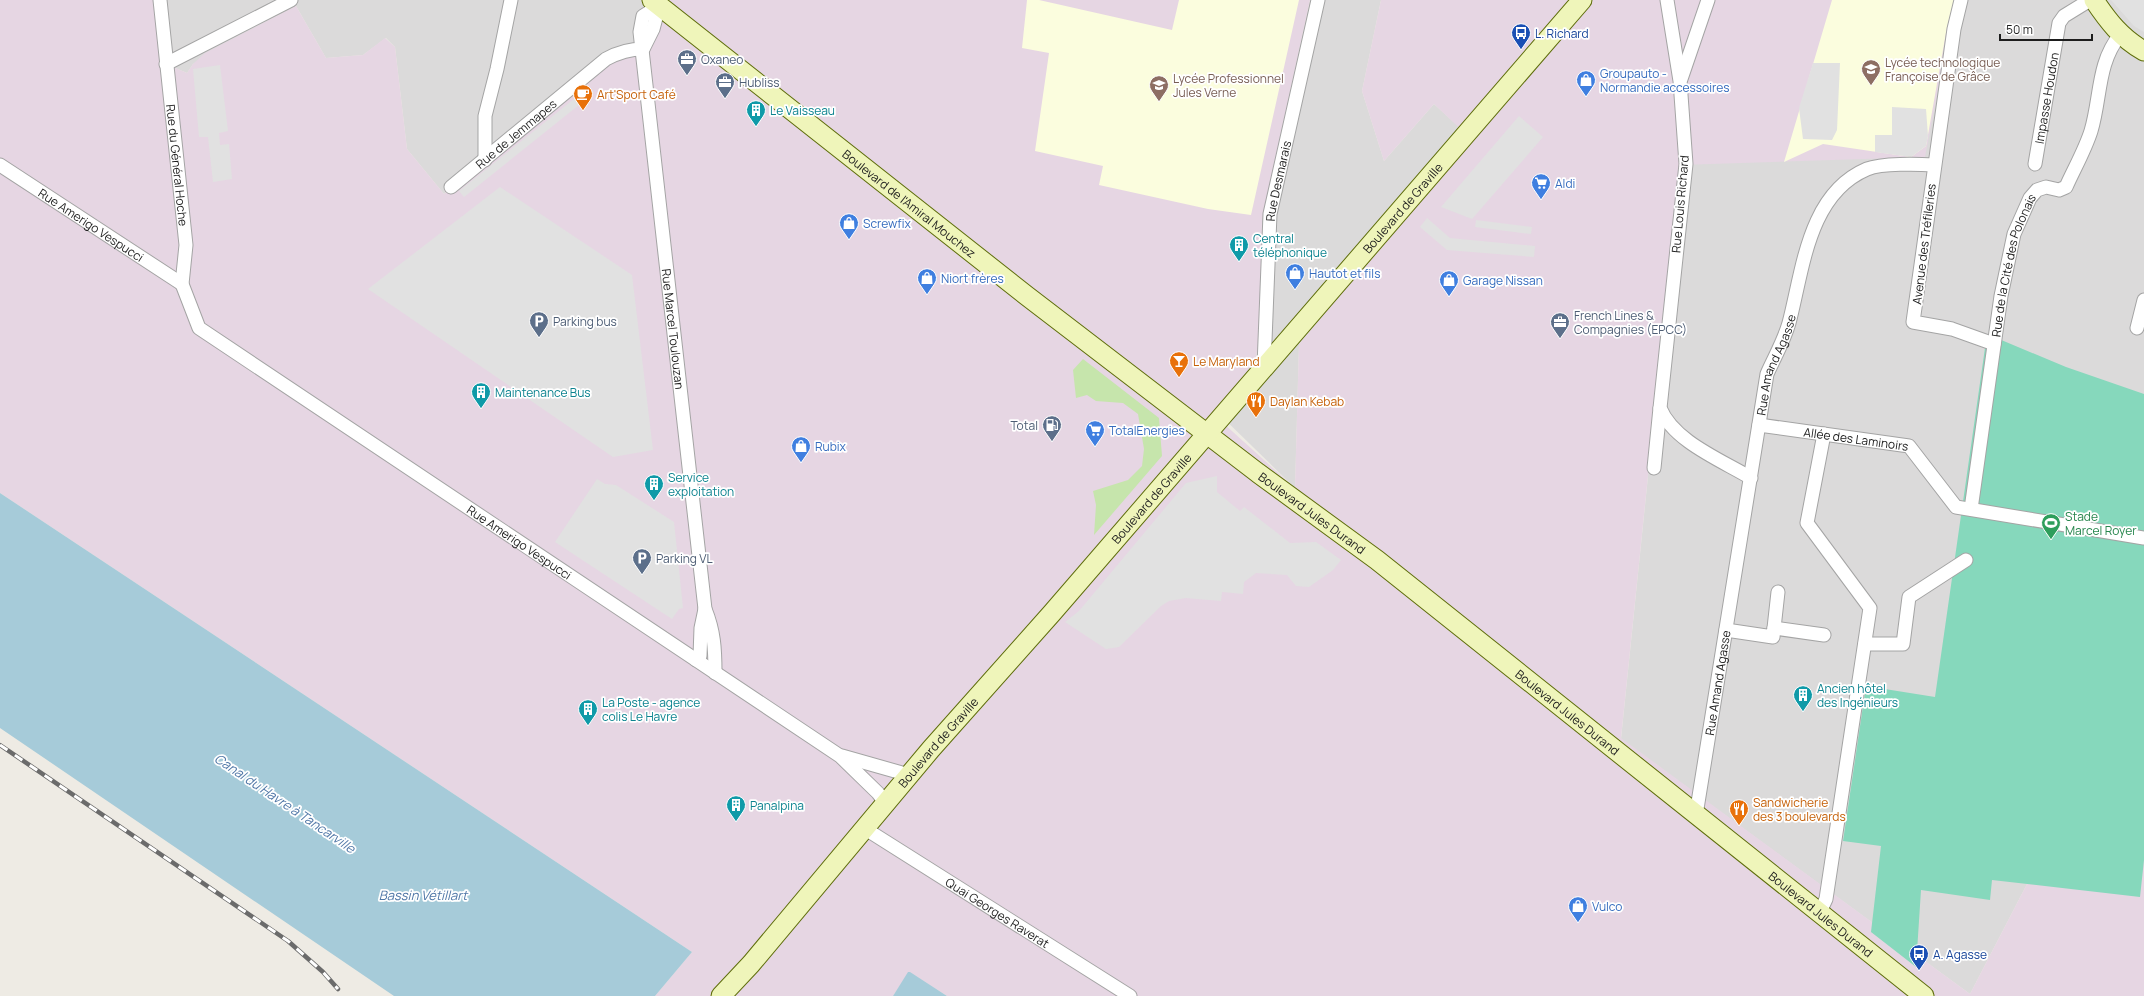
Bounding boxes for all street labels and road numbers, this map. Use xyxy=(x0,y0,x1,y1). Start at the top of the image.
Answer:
street label: Impasse Houdon xyxy=(2030,51,2062,145)
street label: Rue de Jemmapes xyxy=(472,95,560,172)
street label: Rue du Général Hoche xyxy=(163,103,192,227)
street label: Rue Desmarais xyxy=(1261,139,1295,222)
street label: Boulevard de l'Amiral Mouchez xyxy=(839,145,980,261)
street label: Rue Louis Richard xyxy=(1667,154,1693,254)
street label: Boulevard de Graville xyxy=(1358,159,1446,257)
street label: Avenue des Tréfileries xyxy=(1908,183,1940,305)
street label: Rue Amerigo Vespucci xyxy=(35,184,147,265)
street label: Rue de la Cité des Polonais xyxy=(1987,189,2039,338)
street label: Rue Marcel Toulouzan xyxy=(658,268,689,390)
street label: Rue Amand Agasse xyxy=(1752,313,1799,417)
street label: Allée des Laminoirs xyxy=(1803,423,1910,454)
street label: Boulevard de Graville xyxy=(1107,449,1195,547)
street label: Boulevard Jules Durand xyxy=(1255,468,1369,558)
street label: Rue Amerigo Vespucci xyxy=(464,501,575,583)
street label: Rue Amand Agasse xyxy=(1700,629,1734,737)
street label: Boulevard Jules Durand xyxy=(1512,665,1623,759)
street label: Boulevard de Graville xyxy=(894,693,982,791)
street label: Boulevard Jules Durand xyxy=(1765,867,1877,961)
street label: Quai Georges Raverat xyxy=(942,873,1053,952)

